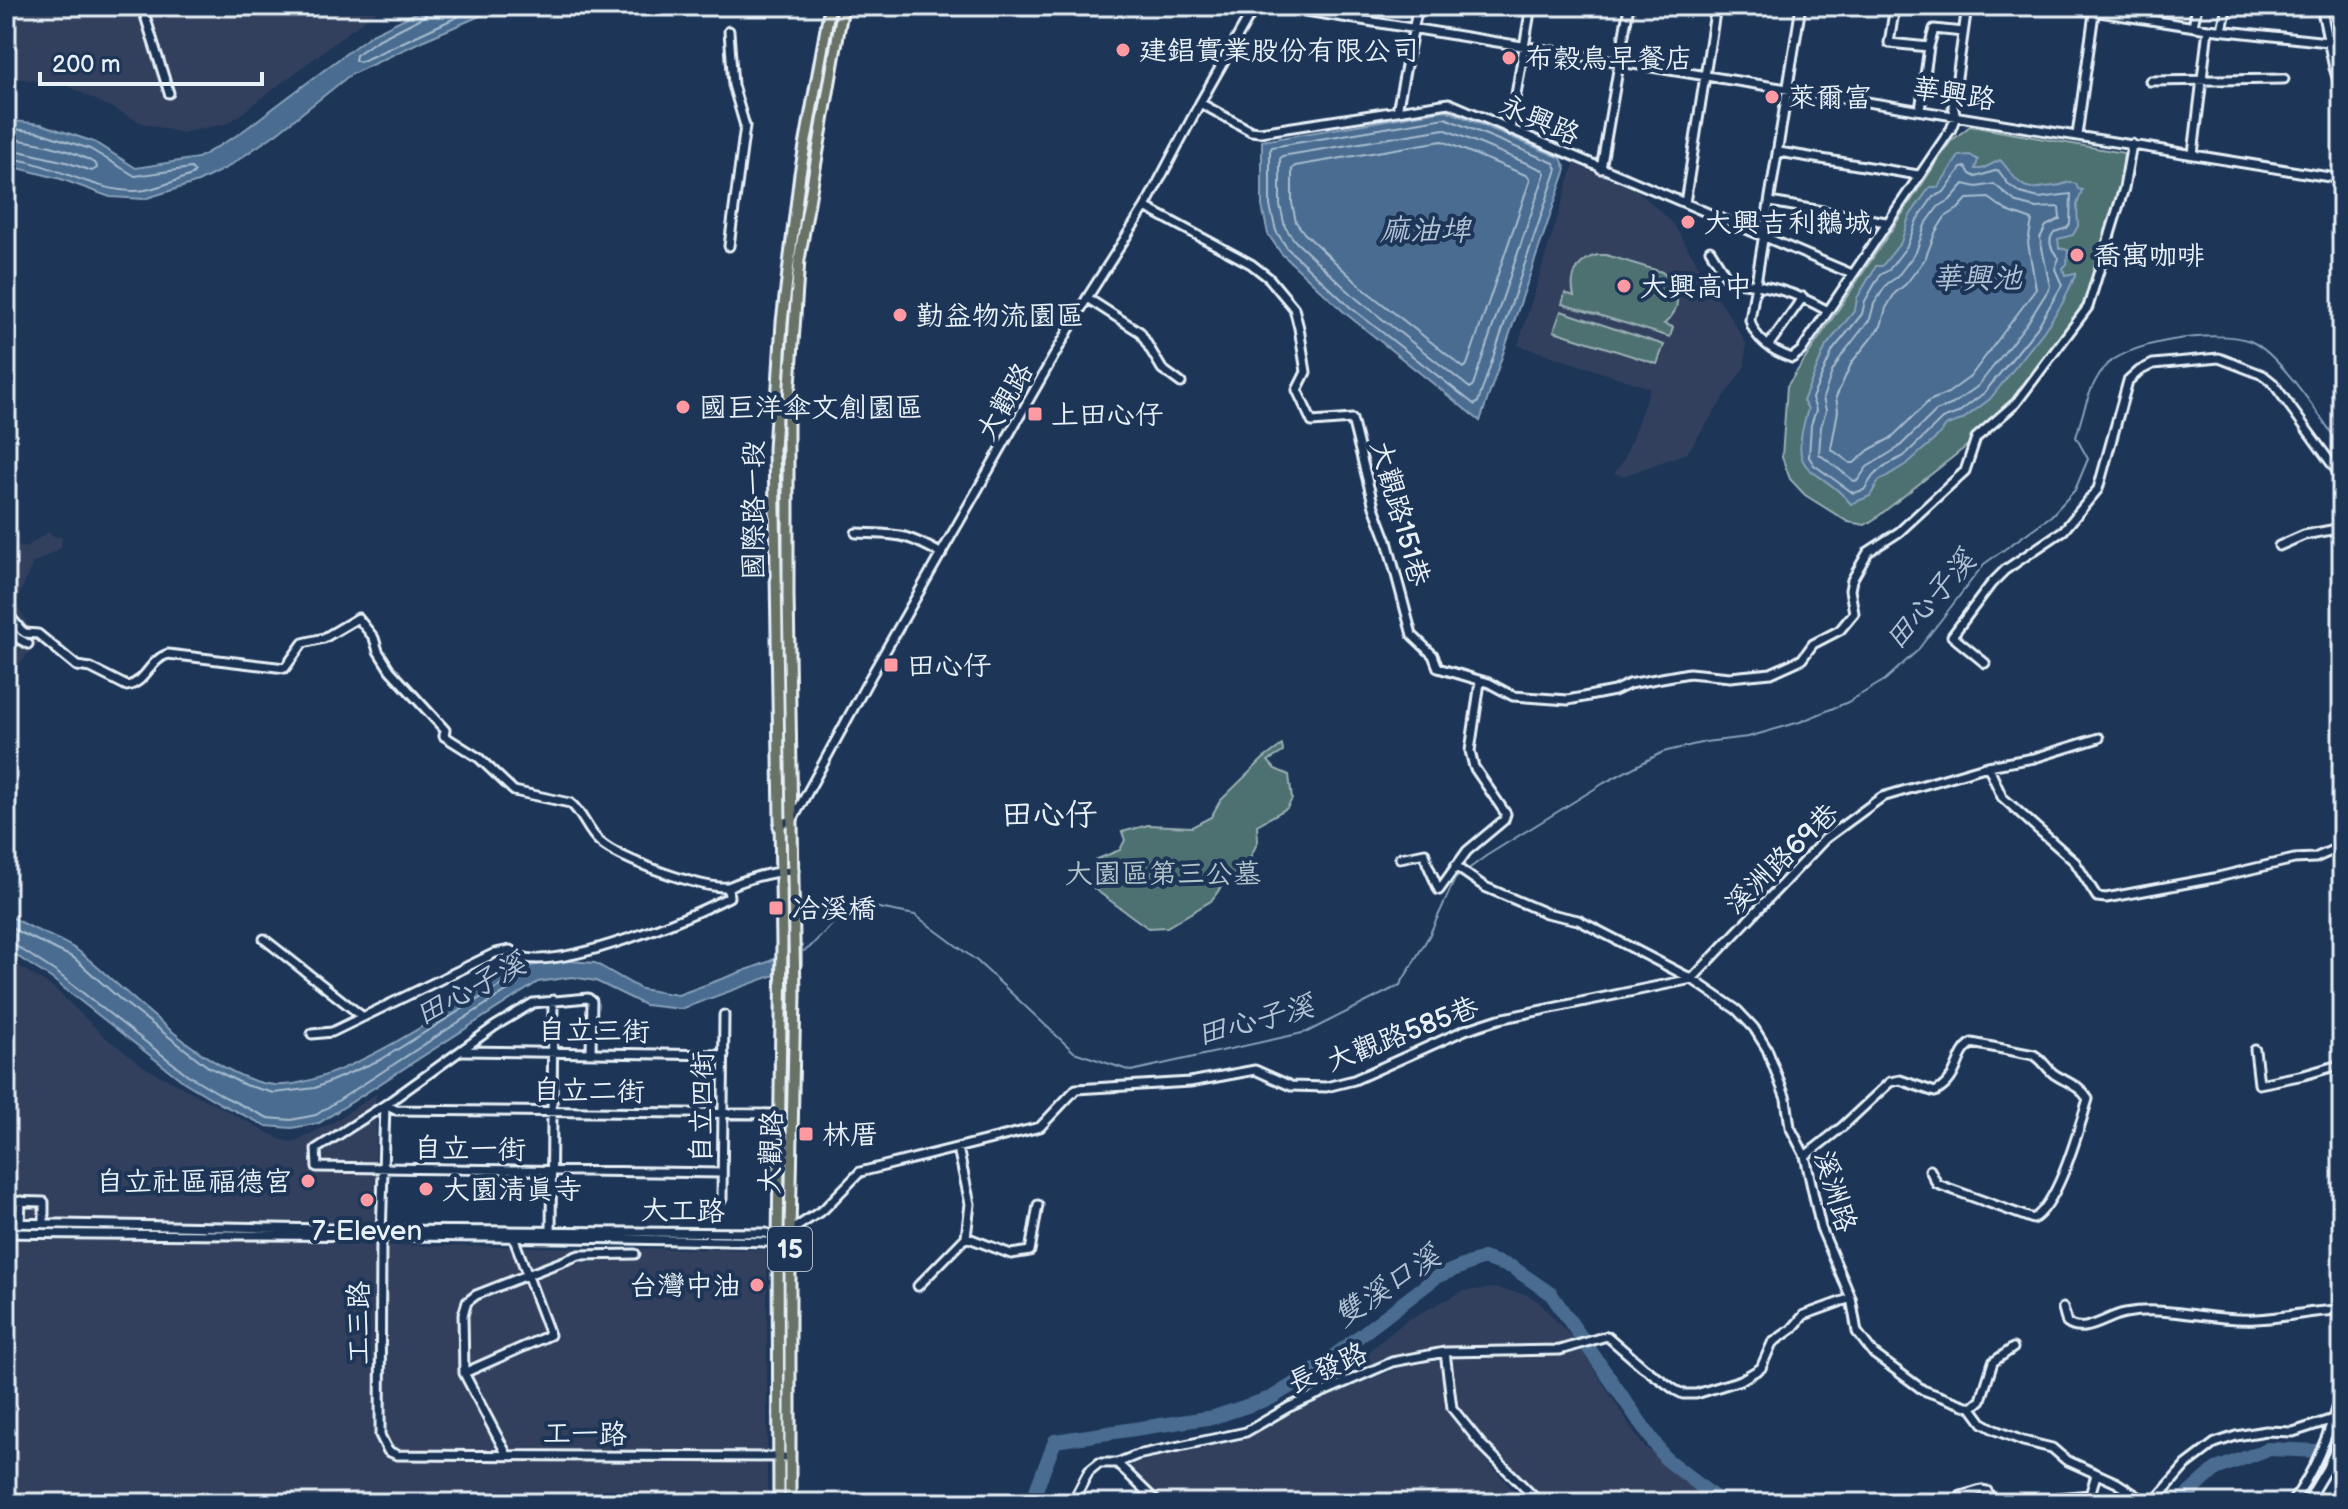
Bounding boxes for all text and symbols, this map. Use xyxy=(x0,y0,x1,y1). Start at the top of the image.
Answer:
place label: 建錩實業股份有限公司 xyxy=(1139,35,1419,68)
scale bar xyxy=(40,36,262,86)
marker: 建錩實業股份有限公司 xyxy=(1114,41,1132,59)
place label: 布穀鳥早餐店 xyxy=(1525,43,1693,76)
marker: 布穀鳥早餐店 xyxy=(1500,49,1518,67)
text: 200 m xyxy=(52,50,121,79)
street label: 華興路 xyxy=(1910,72,1998,117)
place label: 萊爾富 xyxy=(1788,82,1872,115)
marker: 萊爾富 xyxy=(1763,88,1781,106)
street label: 永興路 xyxy=(1494,89,1585,152)
place label: 大興吉利鵝城 xyxy=(1704,207,1872,240)
water label: 麻油埤 xyxy=(1380,213,1473,249)
marker: 大興吉利鵝城 xyxy=(1679,213,1697,231)
place label: 喬寓咖啡 xyxy=(2093,240,2205,273)
marker: 喬寓咖啡 xyxy=(2068,246,2086,264)
water label: 華興池 xyxy=(1932,261,2023,297)
place label: 大興高中 xyxy=(1640,271,1752,304)
marker: 大興高中 xyxy=(1615,277,1633,295)
place label: 勤益物流園區 xyxy=(916,300,1084,333)
marker: 勤益物流園區 xyxy=(891,306,909,324)
street label: 大觀路 xyxy=(970,357,1041,446)
place label: 國巨洋傘文創園區 xyxy=(699,392,923,425)
marker: 國巨洋傘文創園區 xyxy=(674,398,692,416)
place label: 上田心仔 xyxy=(1051,399,1163,432)
marker: 上田心仔 xyxy=(1026,405,1044,423)
street label: 大觀路151巷 xyxy=(1363,437,1436,591)
street label: 國際路一段 xyxy=(738,440,771,580)
water label: 田心子溪 xyxy=(1878,542,1985,658)
place label: 田心仔 xyxy=(907,650,991,683)
marker: 田心仔 xyxy=(882,656,900,674)
district label: 田心仔 xyxy=(1001,796,1097,835)
street label: 溪洲路69巷 xyxy=(1718,796,1846,921)
park label: 大園區第三公墓 xyxy=(1065,858,1261,891)
place label: 冾溪橋 xyxy=(792,893,876,926)
marker: 冾溪橋 xyxy=(767,899,785,917)
water label: 田心子溪 xyxy=(409,945,534,1034)
water label: 田心子溪 xyxy=(1193,988,1320,1054)
street label: 大觀路585巷 xyxy=(1322,990,1484,1079)
street label: 自立三街 xyxy=(538,1014,650,1049)
street label: 自立四街 xyxy=(685,1051,720,1163)
street label: 自立二街 xyxy=(533,1074,645,1109)
street label: 大觀路 xyxy=(754,1109,789,1195)
place label: 林厝 xyxy=(822,1119,878,1152)
marker: 林厝 xyxy=(797,1125,815,1143)
street label: 自立一街 xyxy=(414,1132,526,1167)
street label: 溪洲路 xyxy=(1807,1146,1863,1236)
place label: 自立社區福德宮 xyxy=(96,1166,292,1199)
marker: 自立社區福德宮 xyxy=(299,1172,317,1190)
place label: 大園清真寺 xyxy=(442,1174,582,1207)
marker: 大園清真寺 xyxy=(417,1180,435,1198)
marker: 7-Eleven xyxy=(358,1191,376,1209)
street label: 大工路 xyxy=(641,1194,725,1229)
place label: 7-Eleven xyxy=(312,1215,422,1248)
road number: 15 xyxy=(768,1227,812,1271)
water label: 雙溪口溪 xyxy=(1328,1237,1449,1335)
place label: 台灣中油 xyxy=(629,1270,741,1303)
marker: 台灣中油 xyxy=(748,1276,766,1294)
street label: 工三路 xyxy=(343,1281,376,1365)
street label: 長發路 xyxy=(1283,1336,1373,1401)
street label: 工一路 xyxy=(543,1417,627,1452)

